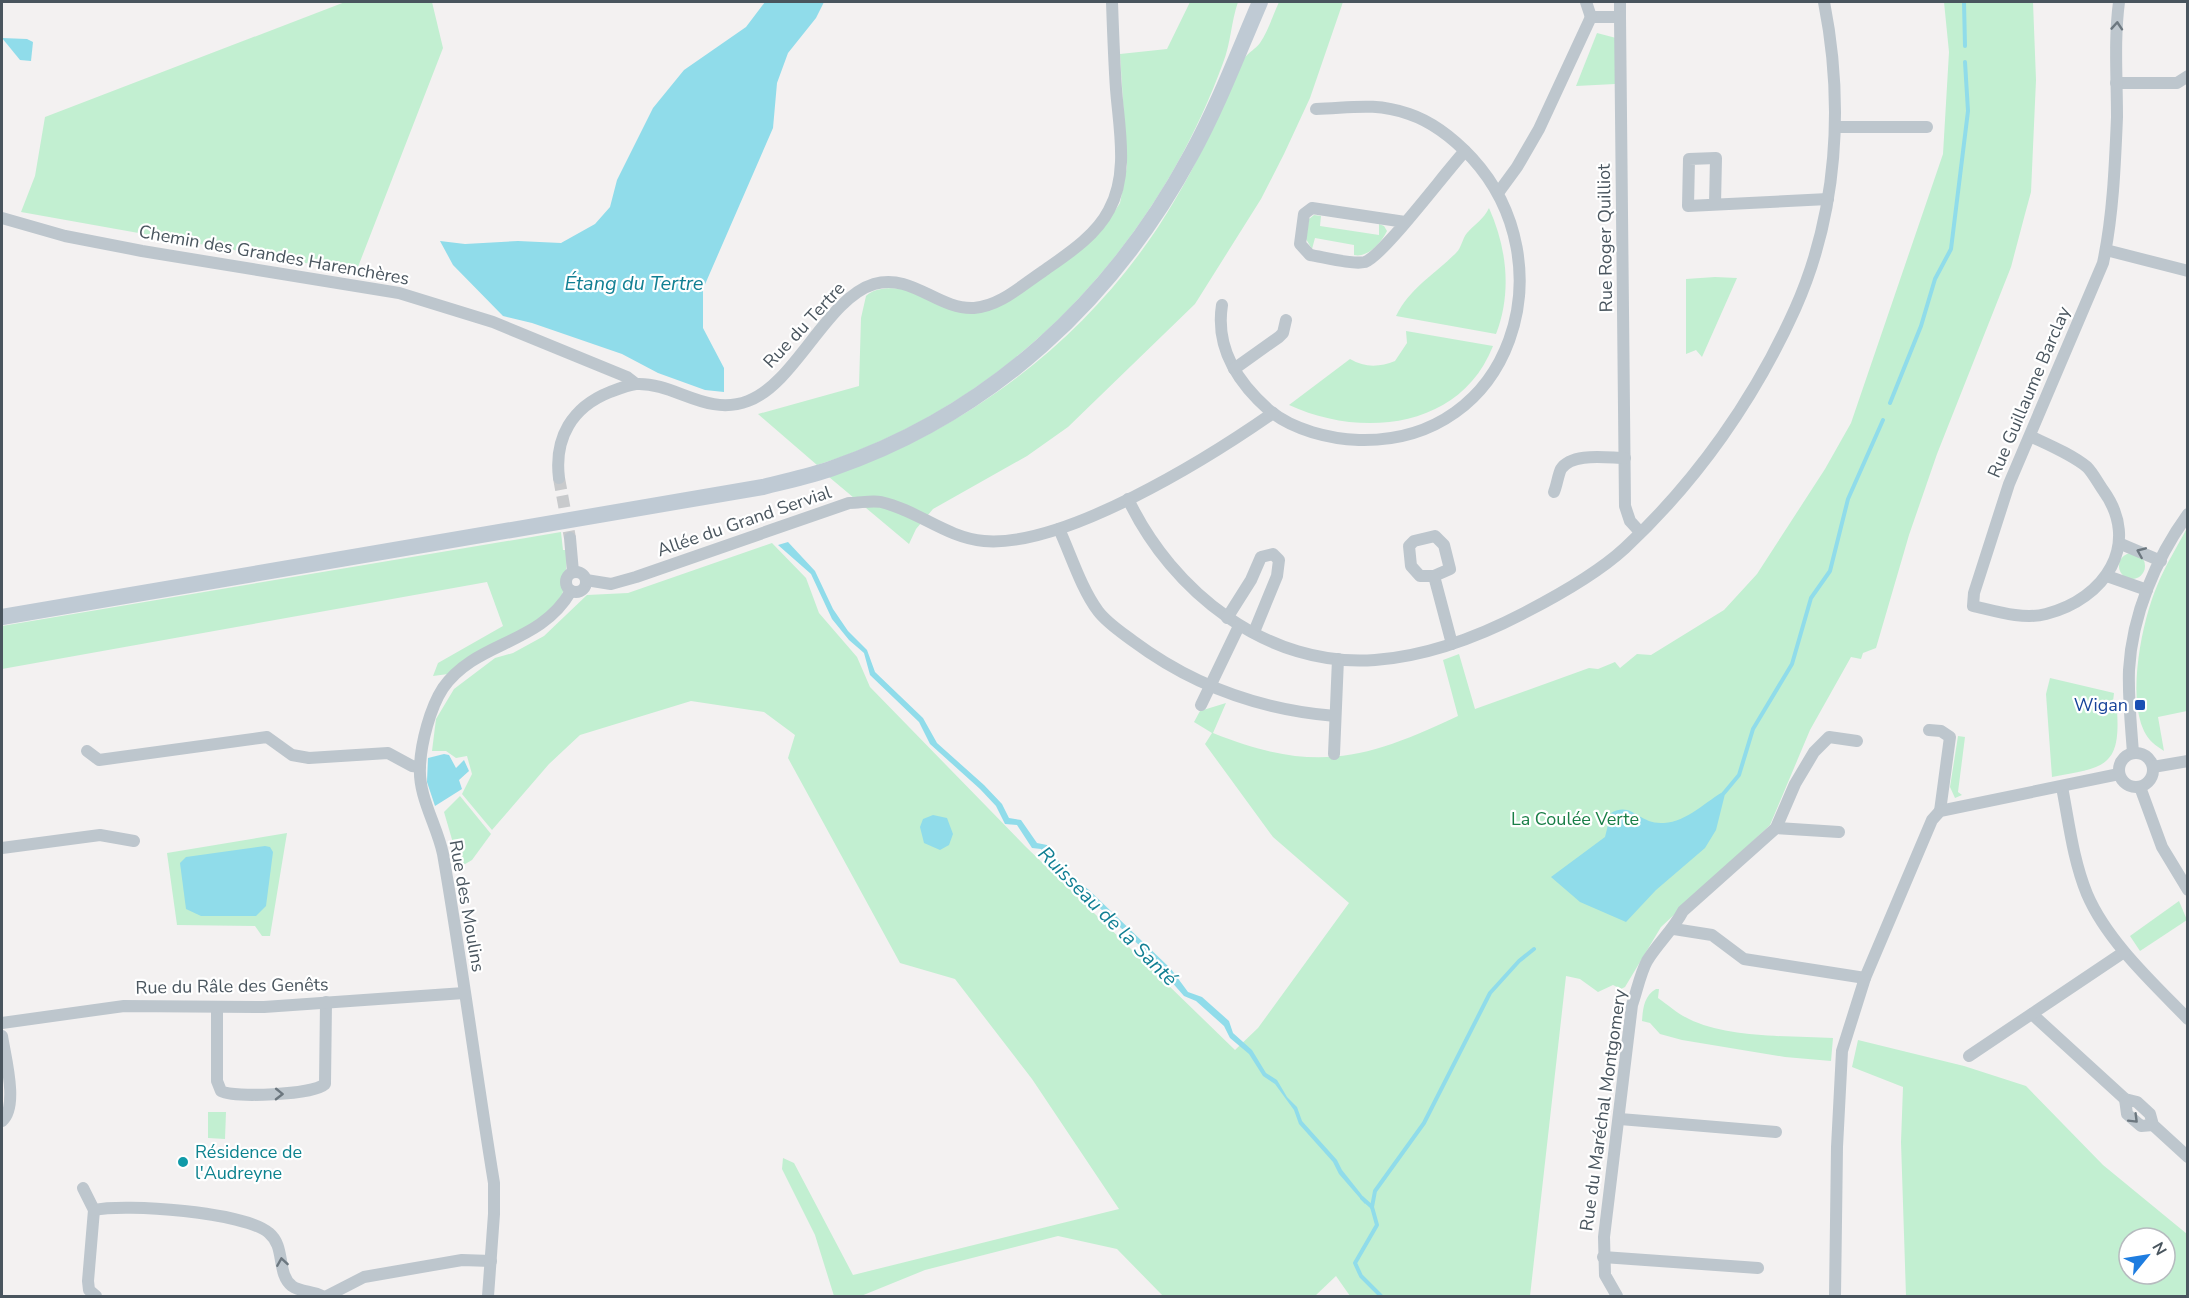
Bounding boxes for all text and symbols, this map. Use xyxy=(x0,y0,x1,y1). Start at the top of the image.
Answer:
one-way arrow xyxy=(2110,21,2123,31)
street label: Rue Roger Quilliot xyxy=(1592,163,1618,312)
street label: Chemin des Grandes Harenchères xyxy=(137,219,411,291)
water label: Étang du Tertre xyxy=(565,270,704,297)
street label: Rue du Tertre xyxy=(758,277,850,373)
street label: Rue Guillaume Barclay xyxy=(1982,302,2076,481)
street label: Allée du Grand Servial xyxy=(654,480,835,562)
one-way arrow xyxy=(2136,547,2147,559)
place label: Wigan xyxy=(2074,693,2128,717)
marker: Wigan xyxy=(2133,698,2147,712)
park label: La Coulée Verte xyxy=(1511,807,1639,831)
street label: Rue des Moulins xyxy=(444,838,490,974)
water label: Ruisseau de la Santé xyxy=(1032,841,1184,992)
street label: Rue du Râle des Genêts xyxy=(135,972,329,1000)
street label: Rue du Maréchal Montgomery xyxy=(1574,987,1632,1233)
one-way arrow xyxy=(274,1088,283,1100)
one-way arrow xyxy=(2127,1112,2138,1122)
place label: Résidence de l'Audreyne xyxy=(195,1140,302,1185)
marker: Résidence de l'Audreyne xyxy=(176,1155,190,1169)
north arrow xyxy=(2117,1226,2177,1286)
text: N xyxy=(2147,1238,2172,1260)
one-way arrow xyxy=(276,1258,289,1268)

